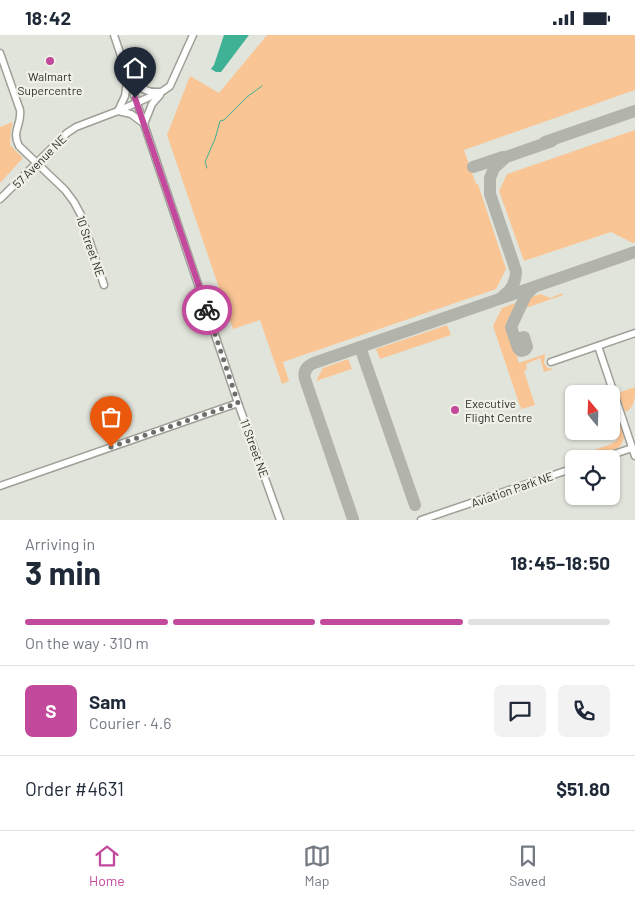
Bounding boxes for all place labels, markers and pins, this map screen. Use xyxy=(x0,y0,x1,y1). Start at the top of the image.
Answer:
pin xyxy=(114,47,156,98)
marker: Walmart Supercentre xyxy=(44,55,56,67)
place label: Walmart Supercentre xyxy=(18,69,82,97)
pin xyxy=(90,396,132,447)
place label: Executive Flight Centre xyxy=(465,396,533,424)
marker: Executive Flight Centre xyxy=(449,404,461,416)

